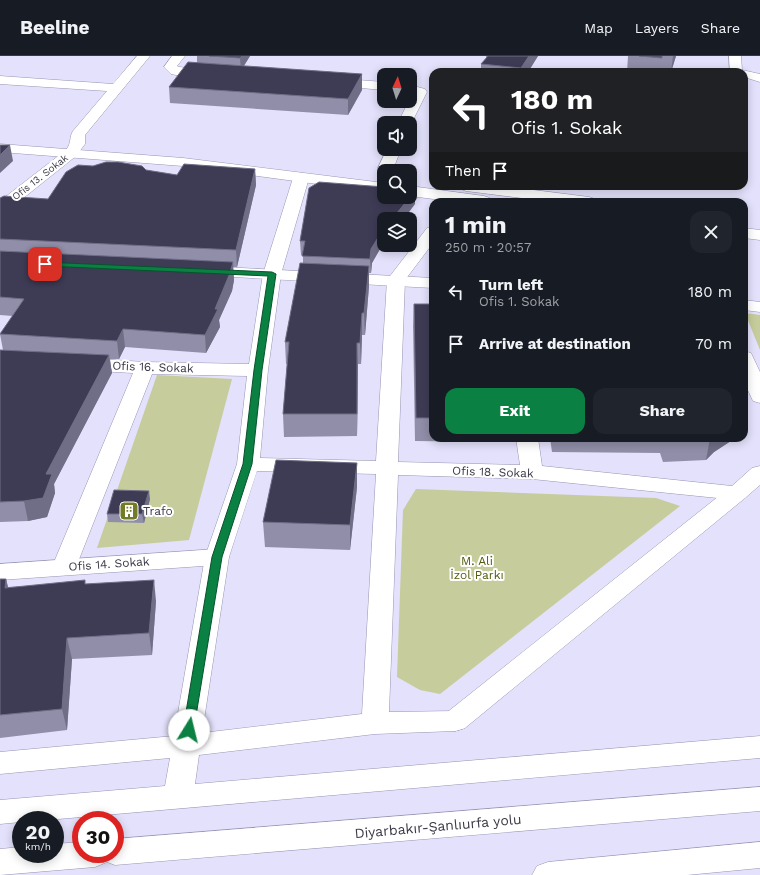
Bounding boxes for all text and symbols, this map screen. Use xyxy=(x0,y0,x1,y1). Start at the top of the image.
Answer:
text: Beeline xyxy=(20,16,90,39)
text: Map xyxy=(584,20,613,36)
text: Layers xyxy=(635,20,679,36)
text: Share xyxy=(701,20,740,36)
north arrow xyxy=(377,68,417,108)
map controls xyxy=(377,68,417,252)
text: 180 m xyxy=(511,83,593,116)
icon: left xyxy=(445,84,497,136)
button: sound xyxy=(377,116,417,156)
text: Ofis 1. Sokak xyxy=(511,117,622,138)
street label: Ofis 13. Sokak xyxy=(10,152,70,202)
icon: arrive xyxy=(489,160,511,182)
text: Then xyxy=(445,162,481,180)
button: search xyxy=(377,164,417,204)
text: 1 min xyxy=(445,211,507,239)
button: close xyxy=(690,211,732,253)
button: layers xyxy=(377,212,417,252)
text: 250 m · 20:57 xyxy=(445,240,531,255)
pin xyxy=(28,247,62,281)
icon: arrive xyxy=(34,253,56,275)
text: Turn left xyxy=(479,276,543,294)
icon: left xyxy=(445,281,467,303)
text: 180 m xyxy=(688,283,732,301)
text: Ofis 1. Sokak xyxy=(479,294,559,309)
icon: arrive xyxy=(445,333,467,355)
text: Arrive at destination xyxy=(479,335,631,353)
text: 70 m xyxy=(695,335,732,353)
street label: Ofis 16. Sokak xyxy=(112,359,194,375)
button: Exit xyxy=(445,388,585,434)
button: Share xyxy=(593,388,732,434)
street label: Ofis 18. Sokak xyxy=(452,464,534,480)
building icon: Trafo xyxy=(118,500,140,522)
place label: Trafo xyxy=(143,504,173,518)
street label: Ofis 14. Sokak xyxy=(68,554,150,574)
park label: M. Ali İzol Parkı xyxy=(450,554,504,582)
position arrow xyxy=(168,709,210,751)
speed limit sign: 30 xyxy=(72,811,124,863)
street label: Diyarbakır-Şanlıurfa yolu xyxy=(354,811,522,841)
text: 20 xyxy=(26,820,50,844)
text: km/h xyxy=(25,841,51,852)

